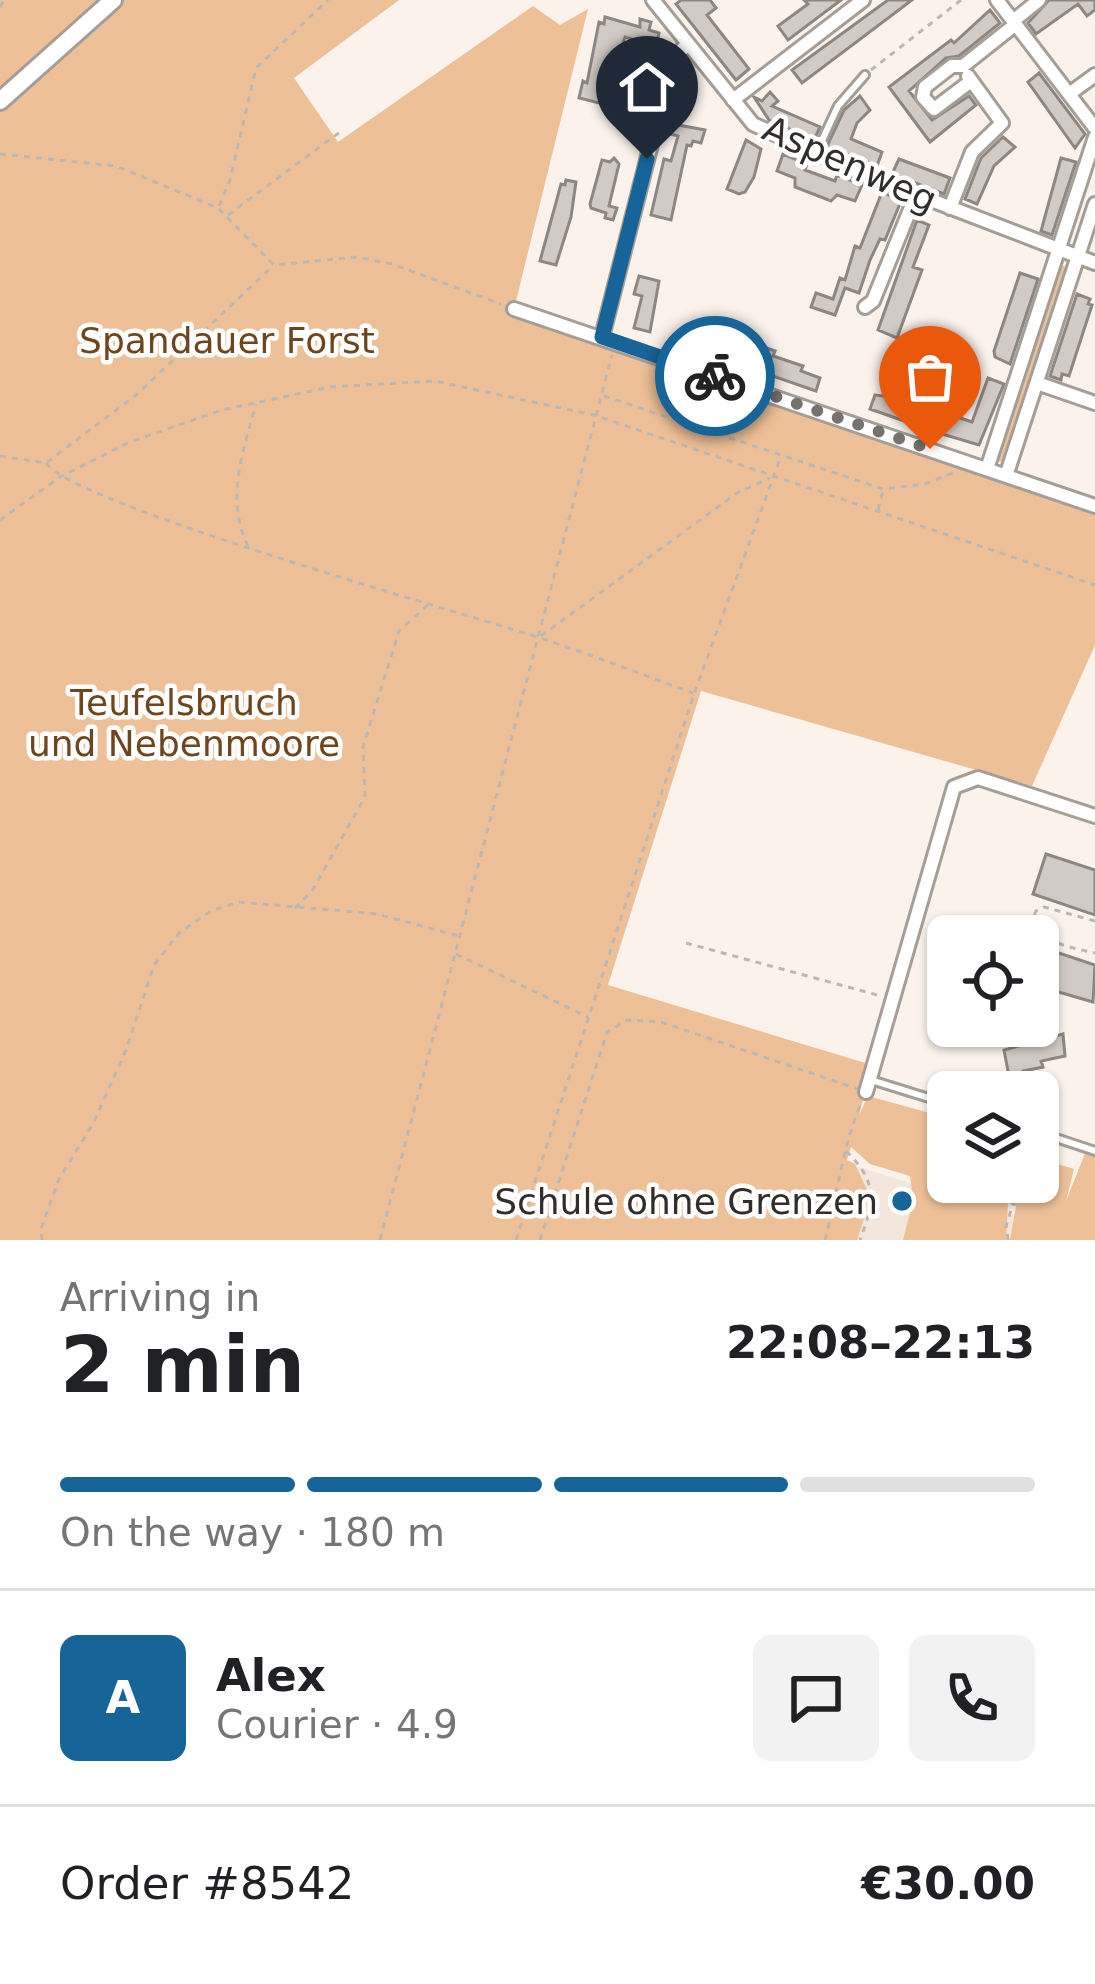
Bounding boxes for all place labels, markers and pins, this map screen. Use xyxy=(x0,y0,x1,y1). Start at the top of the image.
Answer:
pin xyxy=(596,36,698,159)
pin xyxy=(879,326,981,449)
place label: Schule ohne Grenzen xyxy=(494,1181,878,1222)
marker: Schule ohne Grenzen xyxy=(889,1188,915,1214)

